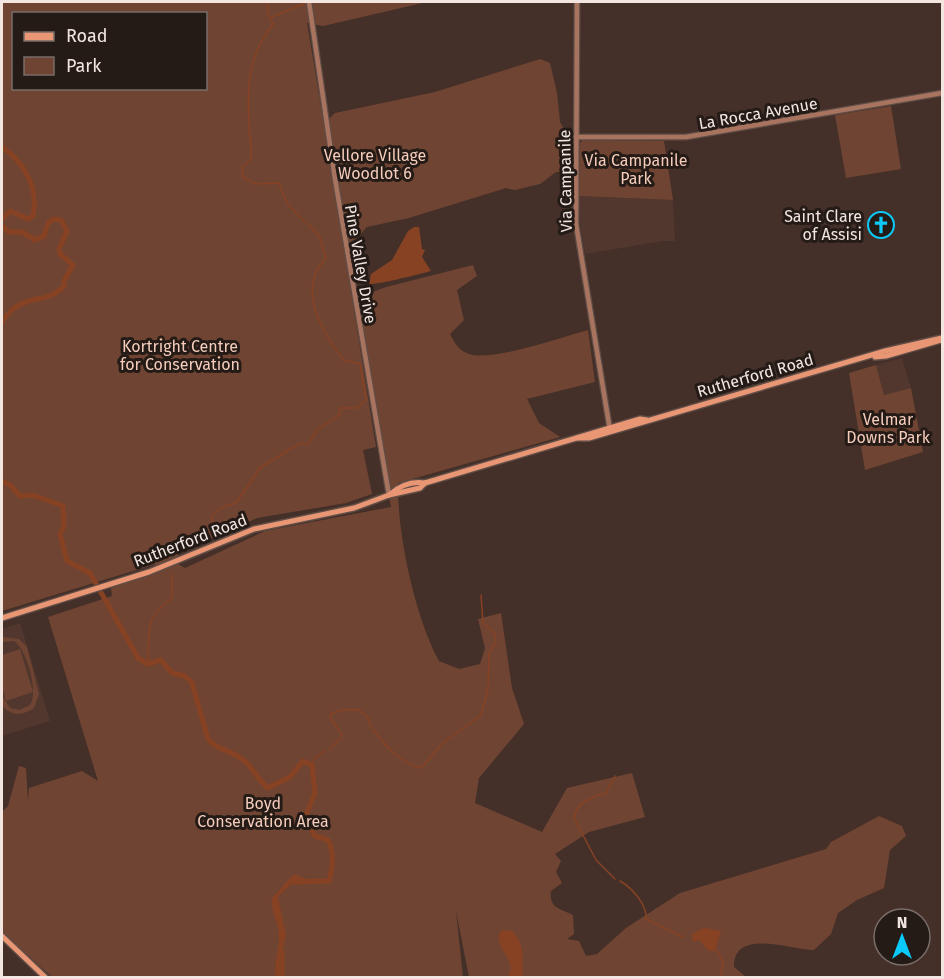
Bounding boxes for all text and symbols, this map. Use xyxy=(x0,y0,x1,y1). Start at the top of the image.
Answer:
legend xyxy=(12,12,207,90)
text: Road xyxy=(66,25,108,47)
text: Park xyxy=(66,55,102,77)
street label: La Rocca Avenue xyxy=(697,94,819,133)
street label: Via Campanile xyxy=(555,129,576,233)
park label: Vellore Village Woodlot 6 xyxy=(324,146,426,183)
park label: Via Campanile Park xyxy=(585,151,687,188)
street label: Pine Valley Drive xyxy=(341,203,380,325)
place label: Saint Clare of Assisi xyxy=(784,207,862,244)
church icon: Saint Clare of Assisi xyxy=(866,210,896,240)
park label: Kortright Centre for Conservation xyxy=(120,337,240,374)
street label: Rutherford Road xyxy=(695,350,815,401)
park label: Velmar Downs Park xyxy=(846,410,931,447)
street label: Rutherford Road xyxy=(131,510,250,571)
park label: Boyd Conservation Area xyxy=(197,794,329,831)
north arrow xyxy=(872,907,932,967)
text: N xyxy=(897,913,907,932)

